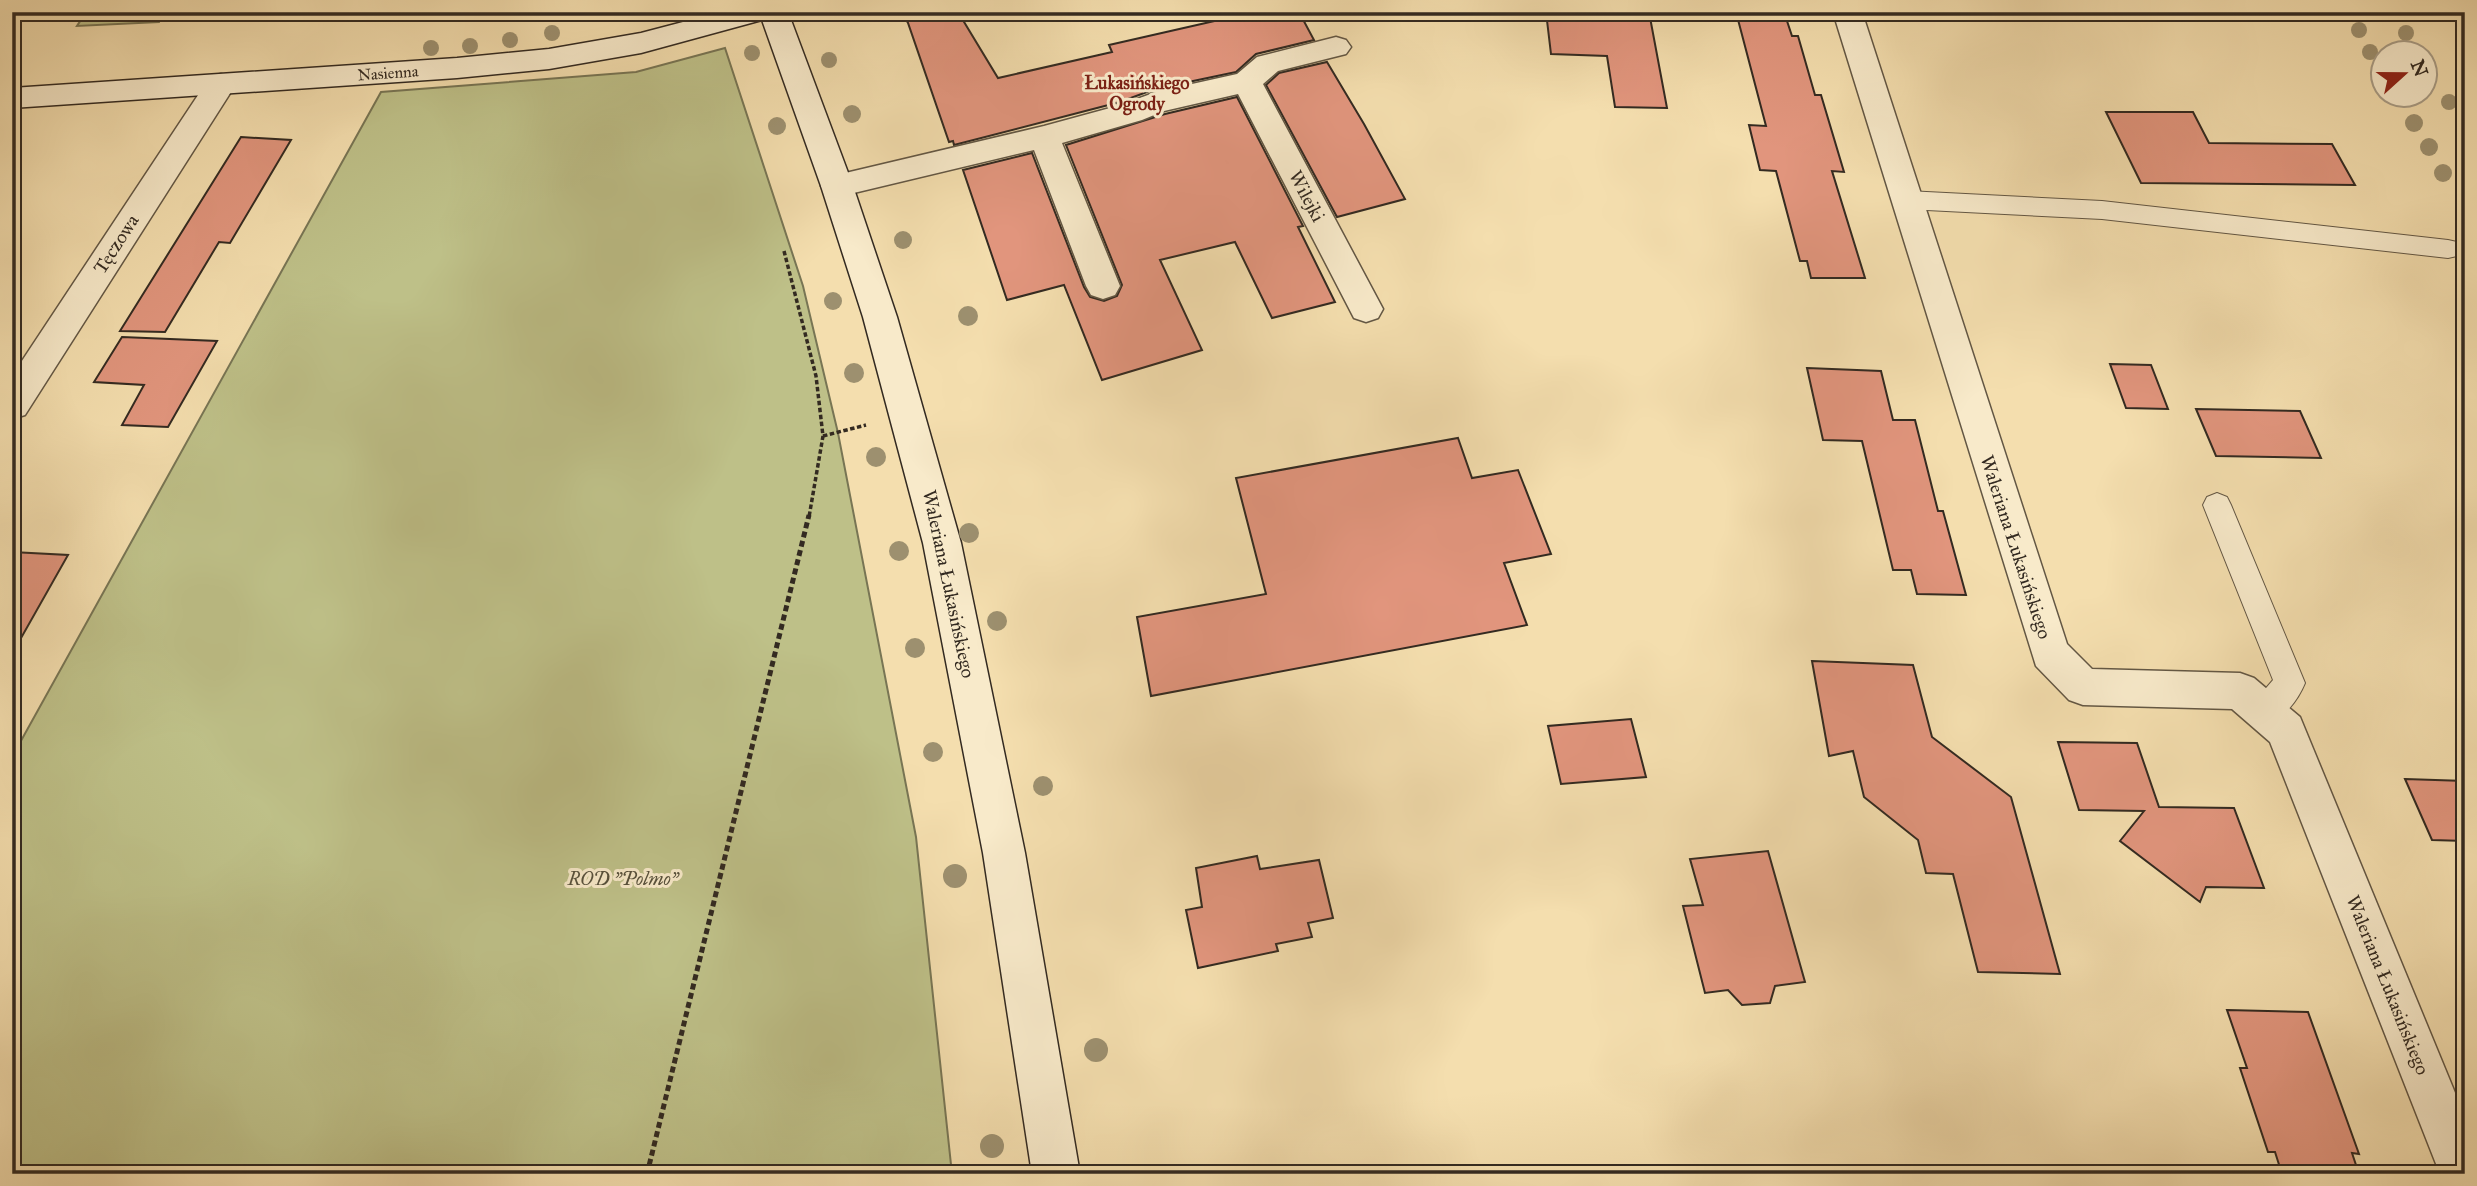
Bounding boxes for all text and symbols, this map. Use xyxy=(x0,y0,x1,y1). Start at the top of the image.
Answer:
north arrow xyxy=(2368,38,2438,108)
text: N xyxy=(2406,56,2433,80)
street label: Nasienna xyxy=(357,61,419,85)
district label: Łukasińskiego Ogrody xyxy=(1085,72,1189,116)
street label: Wilejki xyxy=(1284,166,1330,226)
street label: Tęczowa xyxy=(88,209,144,278)
street label: Waleriana Łukasińskiego xyxy=(1974,452,2057,642)
street label: Waleriana Łukasińskiego xyxy=(917,488,980,681)
park label: ROD "Polmo" xyxy=(567,867,680,890)
street label: Waleriana Łukasińskiego xyxy=(2341,892,2435,1079)

